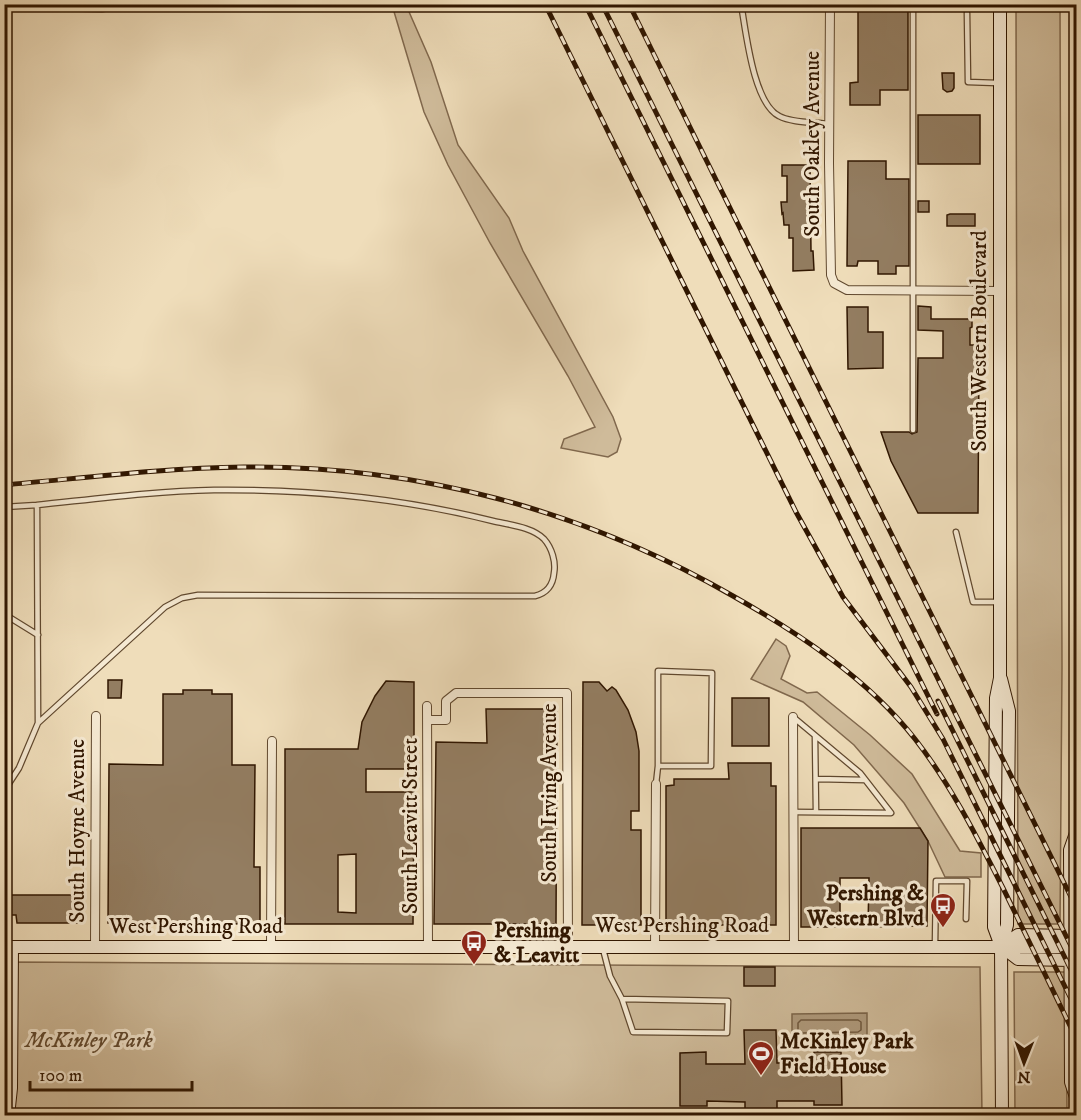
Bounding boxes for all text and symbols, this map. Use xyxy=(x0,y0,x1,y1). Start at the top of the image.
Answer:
street label: South Oakley Avenue xyxy=(799,51,826,237)
street label: South Western Boulevard xyxy=(966,230,993,452)
street label: South Irving Avenue xyxy=(536,703,563,883)
street label: South Leavitt Street xyxy=(397,738,424,914)
street label: South Hoyne Avenue xyxy=(64,739,91,923)
place label: Pershing & Western Blvd xyxy=(806,880,925,932)
bus stop icon: Pershing & Western Blvd xyxy=(928,891,958,929)
street label: West Pershing Road xyxy=(594,912,769,939)
street label: West Pershing Road xyxy=(108,913,283,940)
place label: Pershing & Leavitt xyxy=(494,917,579,969)
bus stop icon: Pershing & Leavitt xyxy=(459,928,489,966)
park label: McKinley Park xyxy=(23,1027,154,1054)
place label: McKinley Park Field House xyxy=(780,1028,915,1080)
north arrow xyxy=(994,1033,1054,1093)
sports icon: McKinley Park Field House xyxy=(746,1039,776,1077)
scale bar xyxy=(30,1054,192,1092)
text: 100 m xyxy=(39,1065,82,1087)
text: N xyxy=(1017,1067,1030,1087)

